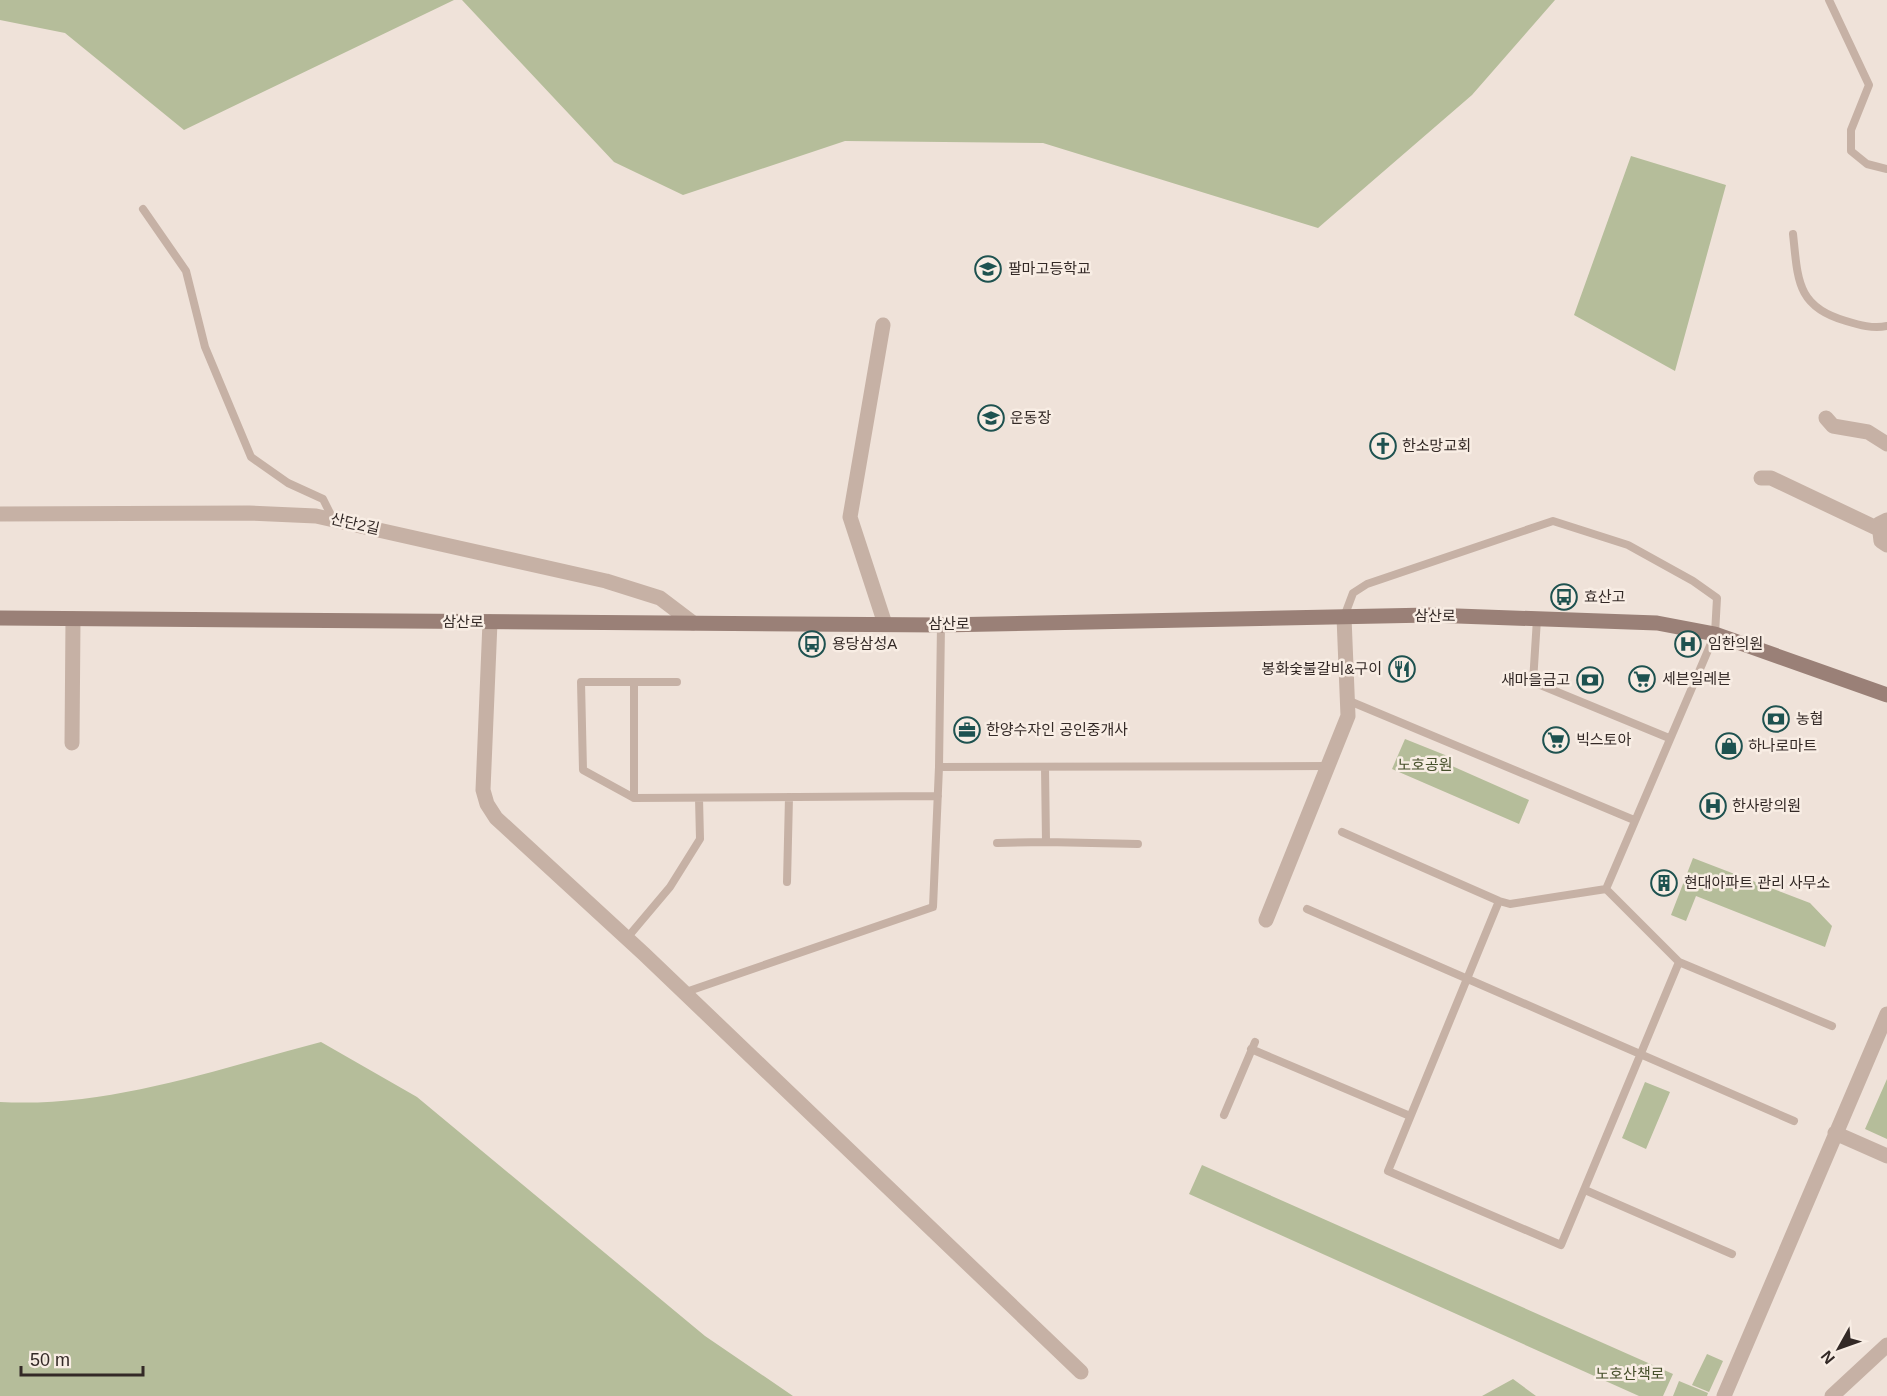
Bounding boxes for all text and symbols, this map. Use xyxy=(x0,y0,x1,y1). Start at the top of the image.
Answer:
school or university icon: 팔마고등학교 xyxy=(973,254,1003,284)
place label: 팔마고등학교 xyxy=(1008,260,1091,277)
school or university icon: 운동장 xyxy=(976,403,1006,433)
place label: 운동장 xyxy=(1010,409,1052,426)
church icon: 한소망교회 xyxy=(1368,431,1398,461)
place label: 한소망교회 xyxy=(1402,437,1471,454)
street label: 산단2길 xyxy=(329,510,381,537)
bus stop icon: 효산고 xyxy=(1549,582,1579,612)
place label: 효산고 xyxy=(1584,588,1626,605)
street label: 삼산로 xyxy=(1414,607,1456,624)
street label: 삼산로 xyxy=(442,613,484,630)
street label: 삼산로 xyxy=(928,615,970,632)
bus stop icon: 용당삼성A xyxy=(797,629,827,659)
hospital icon: 임한의원 xyxy=(1673,629,1703,659)
place label: 용당삼성A xyxy=(832,635,897,652)
place label: 임한의원 xyxy=(1708,635,1763,652)
restaurant icon: 봉화숯불갈비&구이 xyxy=(1387,654,1417,684)
place label: 봉화숯불갈비&구이 xyxy=(1262,660,1382,677)
supermarket icon: 세븐일레븐 xyxy=(1627,664,1657,694)
bank icon: 새마을금고 xyxy=(1575,665,1605,695)
place label: 세븐일레븐 xyxy=(1662,670,1731,687)
place label: 새마을금고 xyxy=(1501,671,1570,688)
bank icon: 농협 xyxy=(1761,704,1791,734)
place label: 농협 xyxy=(1796,710,1824,727)
office icon: 한양수자인 공인중개사 xyxy=(952,715,982,745)
place label: 한양수자인 공인중개사 xyxy=(986,721,1128,738)
supermarket icon: 빅스토아 xyxy=(1541,725,1571,755)
place label: 빅스토아 xyxy=(1576,731,1631,748)
shop icon: 하나로마트 xyxy=(1714,731,1744,761)
place label: 하나로마트 xyxy=(1748,737,1817,754)
park label: 노호공원 xyxy=(1397,756,1453,773)
hospital icon: 한사랑의원 xyxy=(1698,791,1728,821)
place label: 한사랑의원 xyxy=(1732,797,1801,814)
building icon: 현대아파트 관리 사무소 xyxy=(1649,868,1679,898)
place label: 현대아파트 관리 사무소 xyxy=(1684,874,1831,891)
north arrow xyxy=(1809,1318,1869,1378)
scale bar xyxy=(21,1339,142,1377)
text: N xyxy=(1818,1347,1838,1367)
text: 50 m xyxy=(30,1350,70,1370)
park label: 노호산책로 xyxy=(1595,1365,1665,1382)

